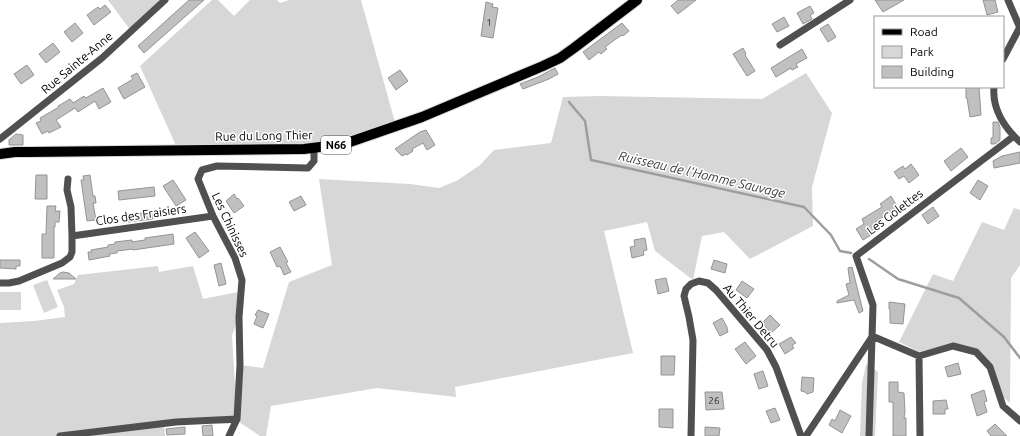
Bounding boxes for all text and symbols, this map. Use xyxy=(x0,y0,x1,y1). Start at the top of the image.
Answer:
legend xyxy=(874,16,1004,88)
house number: 1 xyxy=(486,17,492,28)
text: Road xyxy=(910,25,938,38)
street label: Rue Sainte-Anne xyxy=(38,29,115,96)
text: Park xyxy=(910,45,934,58)
text: Building xyxy=(910,65,954,78)
street label: Rue du Long Thier xyxy=(215,128,313,143)
road number: N66 xyxy=(321,136,351,154)
water label: Ruisseau de l'Homme Sauvage xyxy=(617,148,787,200)
street label: Les Golettes xyxy=(864,186,925,237)
street label: Les Chinisses xyxy=(210,190,251,259)
street label: Clos des Fraisiers xyxy=(95,202,187,227)
street label: Au Thier Detru xyxy=(721,281,782,350)
house number: 26 xyxy=(708,395,720,406)

